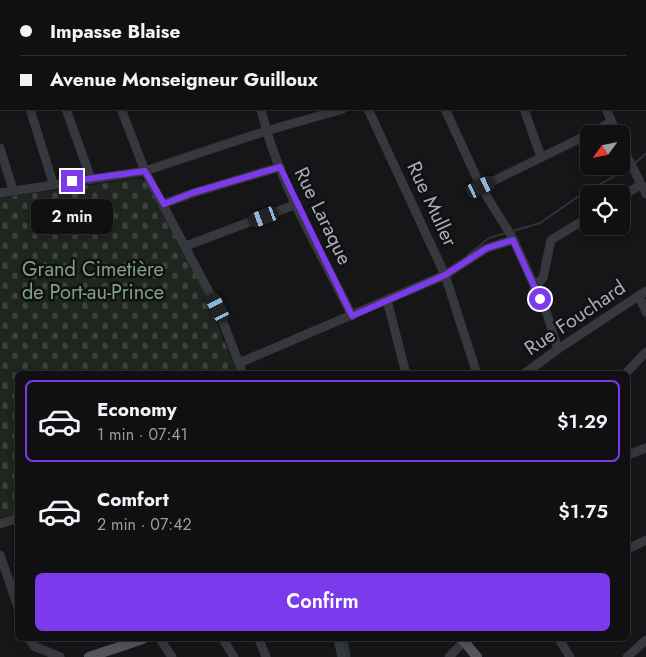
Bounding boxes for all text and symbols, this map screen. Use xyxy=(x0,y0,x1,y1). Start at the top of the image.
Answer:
text: Impasse Blaise xyxy=(50,18,180,45)
text: Avenue Monseigneur Guilloux xyxy=(50,66,318,93)
north arrow xyxy=(580,125,630,175)
map controls xyxy=(580,125,630,235)
street label: Rue Muller xyxy=(400,157,464,252)
street label: Rue Laraque xyxy=(287,162,359,270)
route end xyxy=(61,170,83,192)
car xyxy=(464,174,497,200)
button: locate xyxy=(580,185,630,235)
callout: 2 min xyxy=(31,198,113,234)
text: 2 min xyxy=(51,205,93,228)
car xyxy=(247,205,280,229)
park label: Grand Cimetière de Port-au-Prince xyxy=(22,255,164,307)
street label: Rue Fouchard xyxy=(518,273,632,363)
route start xyxy=(529,288,551,310)
car xyxy=(204,291,231,325)
text: Economy xyxy=(97,396,177,423)
icon: car xyxy=(37,399,82,444)
text: $1.29 xyxy=(557,408,608,435)
text: 1 min · 07:41 xyxy=(97,423,188,446)
text: Comfort xyxy=(97,486,169,513)
icon: car xyxy=(37,489,82,534)
text: $1.75 xyxy=(558,498,608,525)
text: 2 min · 07:42 xyxy=(97,513,192,536)
button: Confirm xyxy=(35,573,610,631)

